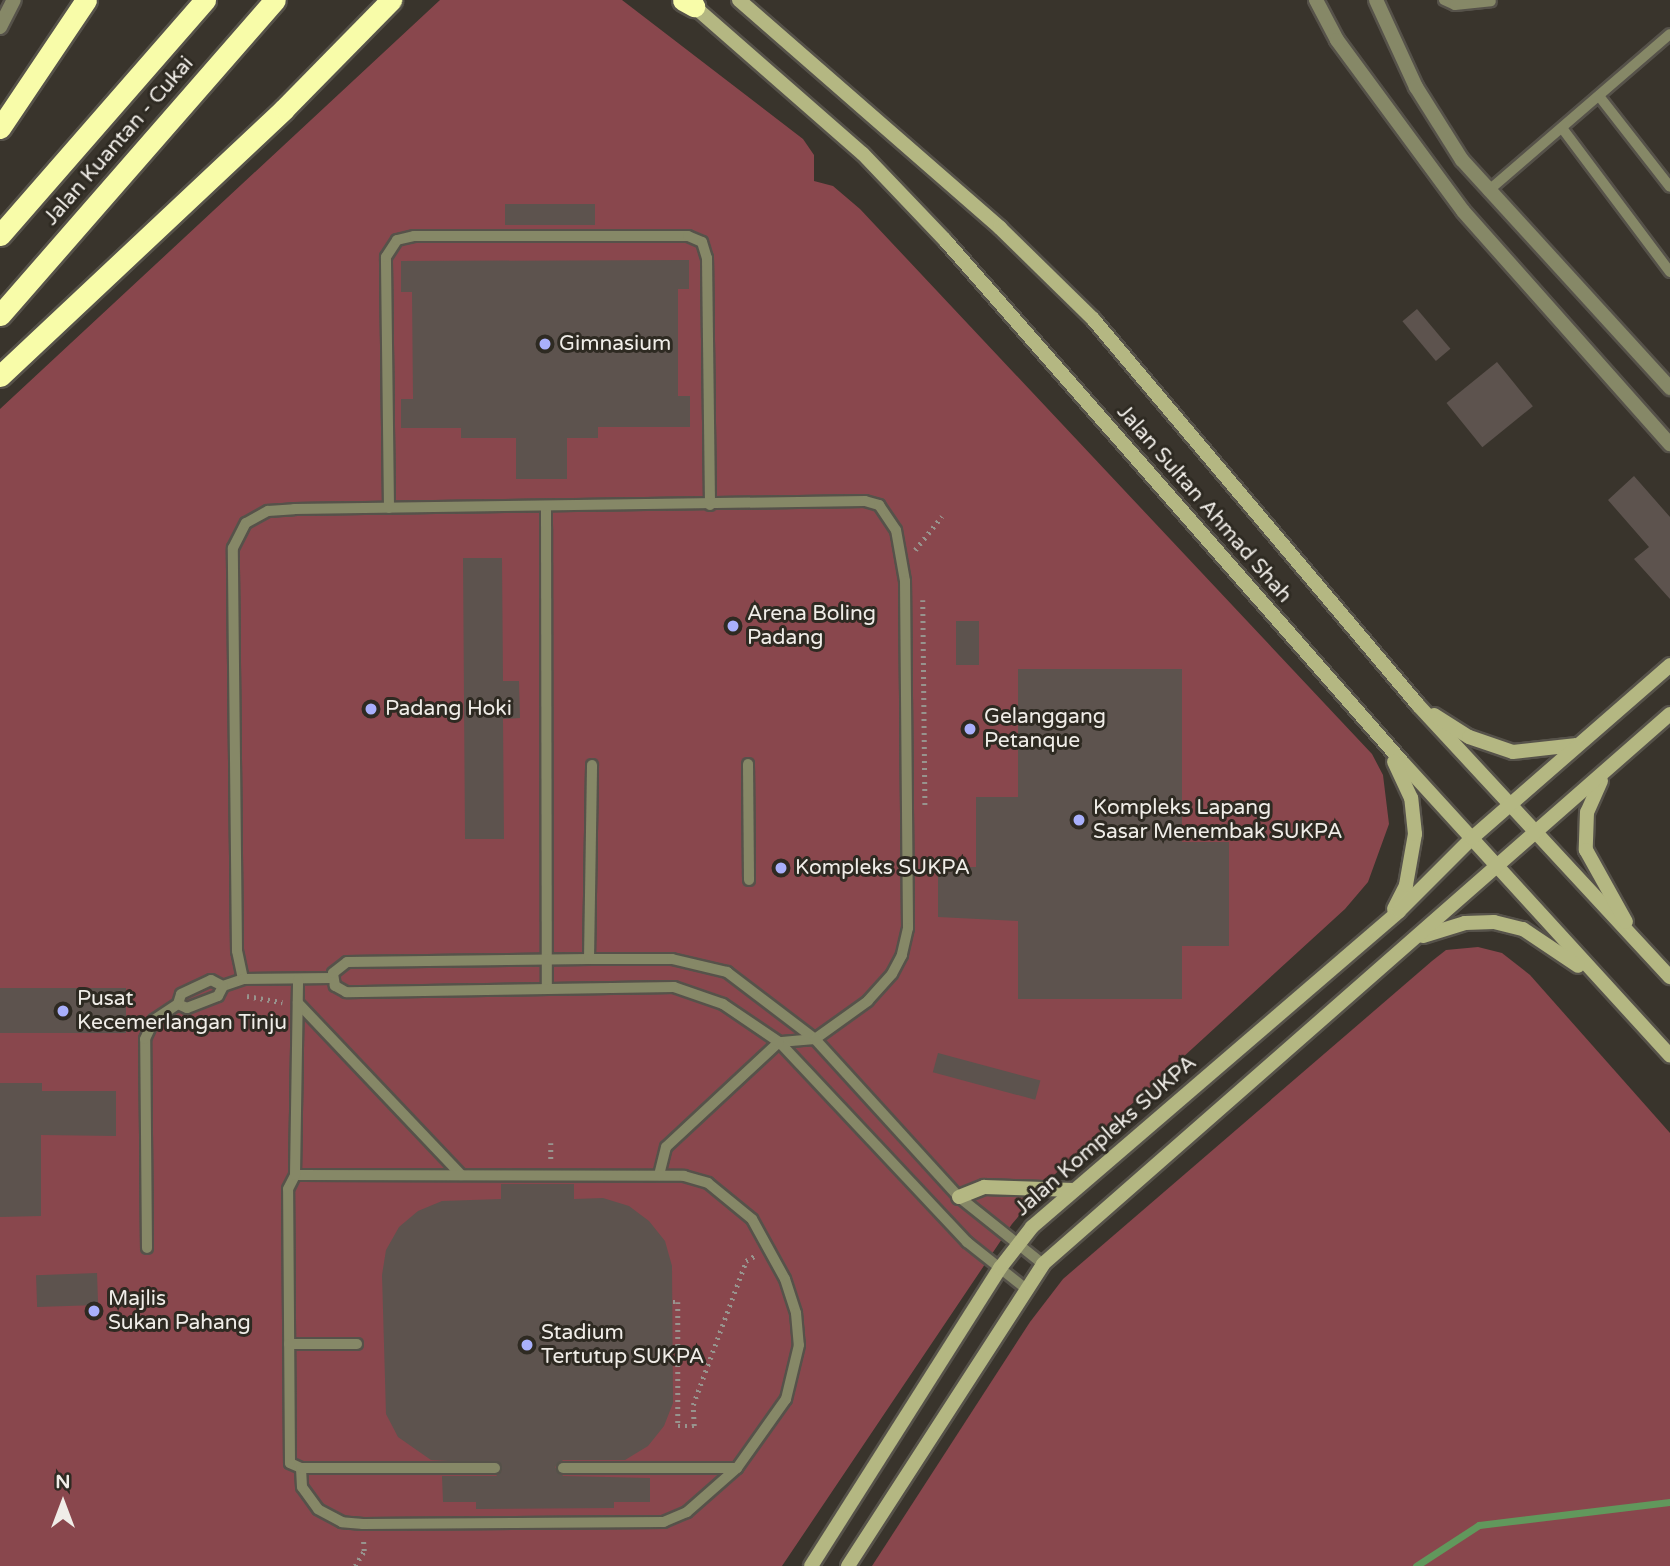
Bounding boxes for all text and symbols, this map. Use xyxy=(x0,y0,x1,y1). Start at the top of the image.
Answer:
street label: Jalan Kuantan - Cukai xyxy=(39,51,199,231)
place label: Gimnasium xyxy=(559,331,671,357)
marker: Gimnasium xyxy=(537,336,553,352)
street label: Jalan Sultan Ahmad Shah xyxy=(1111,400,1297,608)
place label: Arena Boling Padang xyxy=(747,601,876,651)
marker: Arena Boling Padang xyxy=(725,618,741,634)
place label: Padang Hoki xyxy=(385,696,512,722)
marker: Padang Hoki xyxy=(363,701,379,717)
place label: Gelanggang Petanque xyxy=(984,704,1106,754)
marker: Gelanggang Petanque xyxy=(962,721,978,737)
place label: Kompleks Lapang Sasar Menembak SUKPA xyxy=(1093,795,1343,845)
marker: Kompleks Lapang Sasar Menembak SUKPA xyxy=(1071,812,1087,828)
place label: Kompleks SUKPA xyxy=(795,855,970,881)
marker: Kompleks SUKPA xyxy=(773,860,789,876)
place label: Pusat Kecemerlangan Tinju xyxy=(77,986,287,1036)
marker: Pusat Kecemerlangan Tinju xyxy=(55,1003,71,1019)
street label: Jalan Kompleks SUKPA xyxy=(1010,1050,1202,1222)
place label: Majlis Sukan Pahang xyxy=(108,1286,251,1336)
marker: Majlis Sukan Pahang xyxy=(86,1303,102,1319)
place label: Stadium Tertutup SUKPA xyxy=(541,1320,704,1370)
marker: Stadium Tertutup SUKPA xyxy=(519,1337,535,1353)
north arrow xyxy=(28,1468,98,1538)
text: N xyxy=(55,1471,71,1493)

